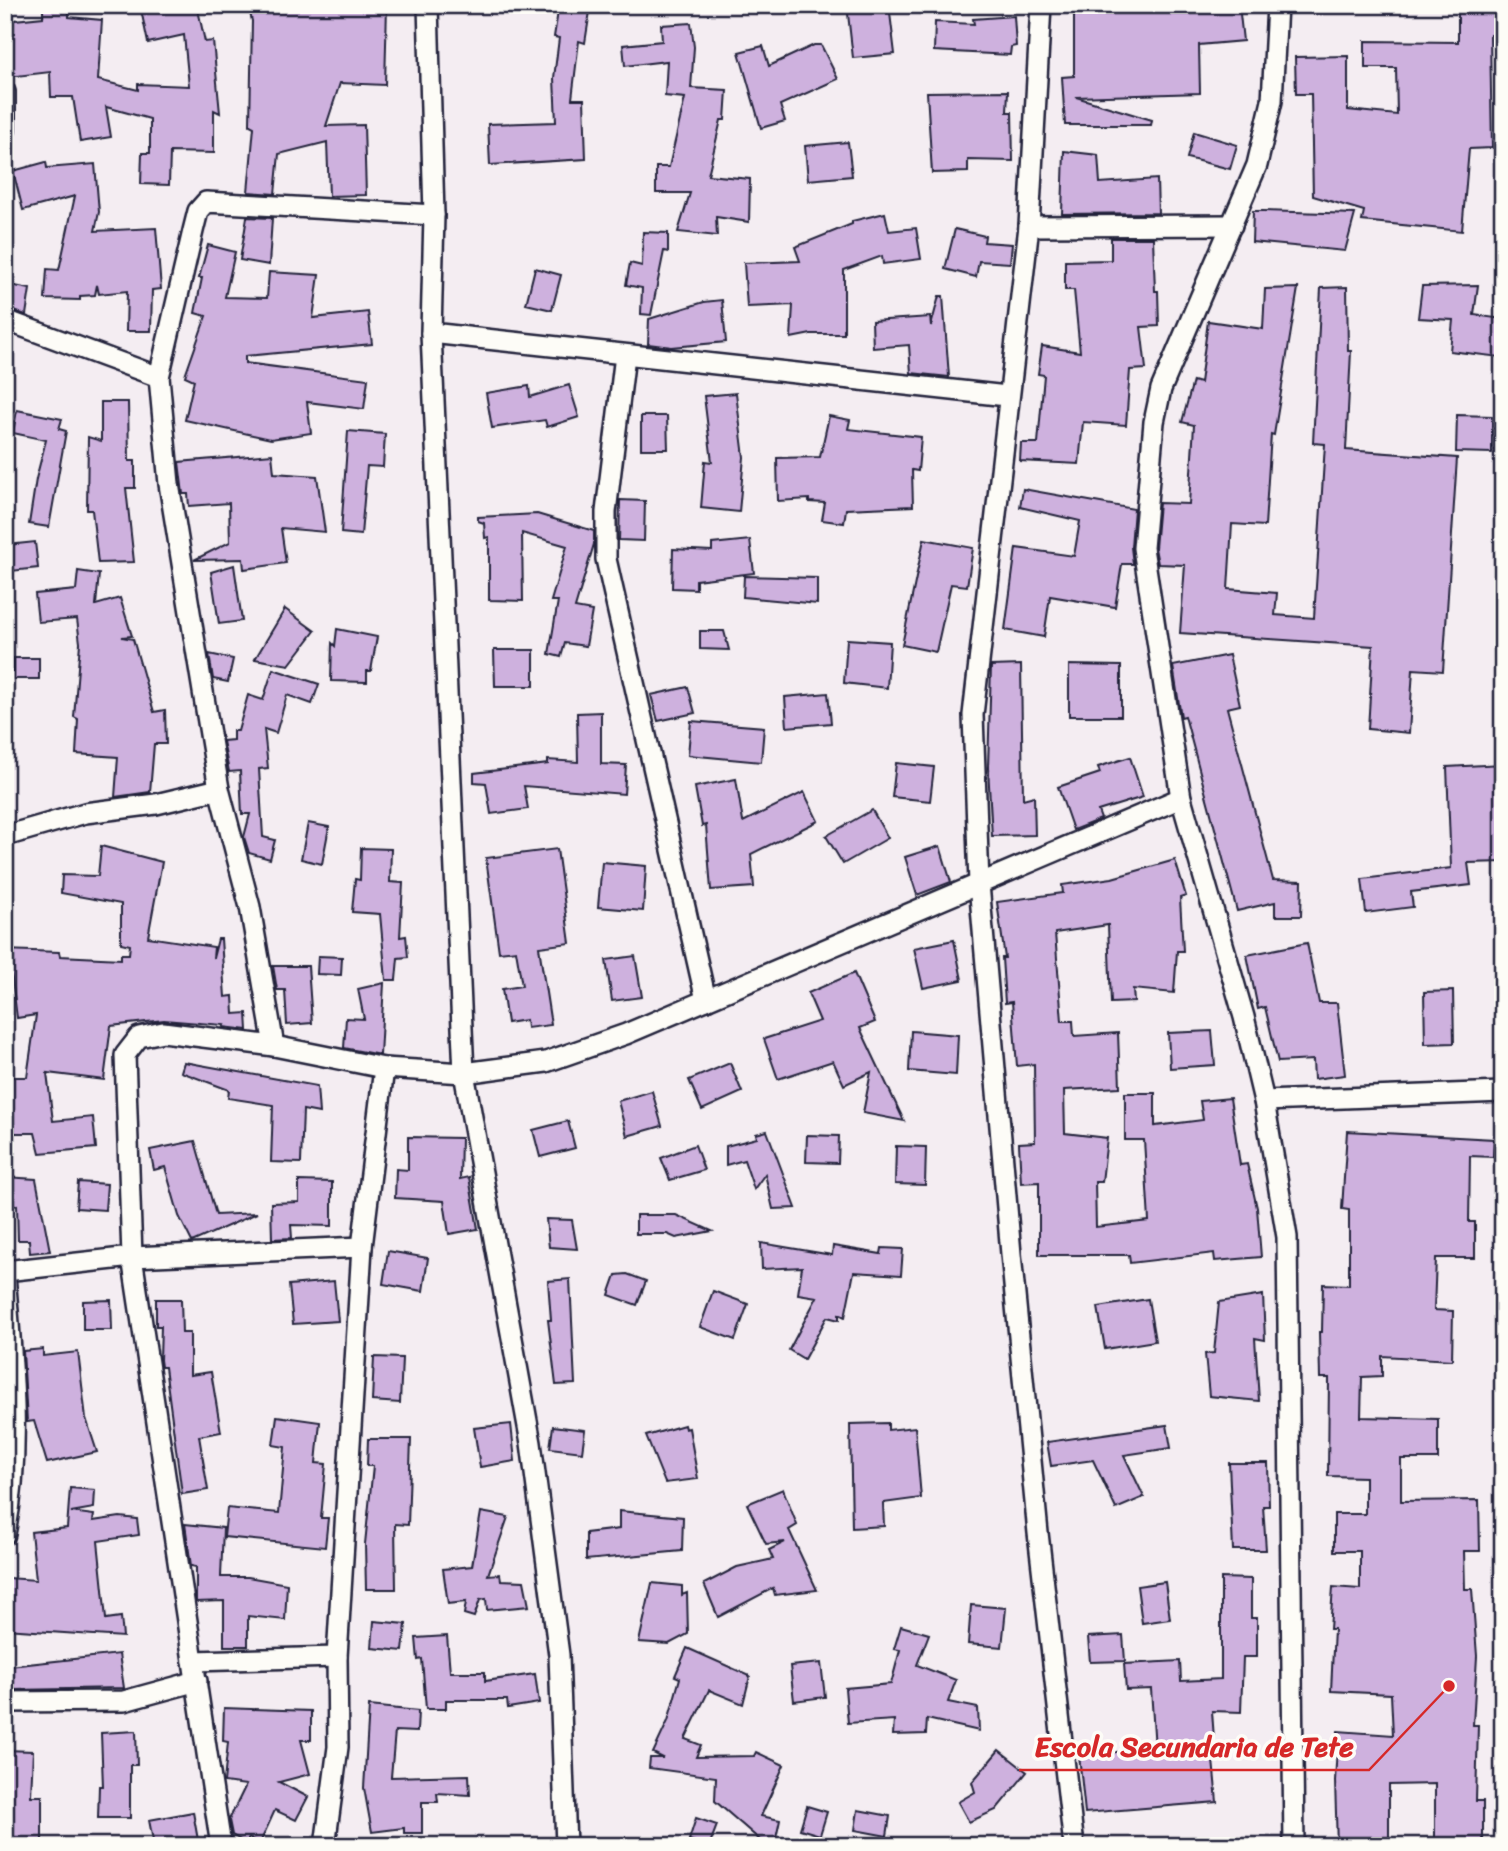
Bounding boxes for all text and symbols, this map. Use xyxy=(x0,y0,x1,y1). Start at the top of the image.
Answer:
callout: Escola Secundaria de Tete xyxy=(1019,1721,1369,1770)
text: Escola Secundaria de Tete xyxy=(1034,1722,1354,1771)

